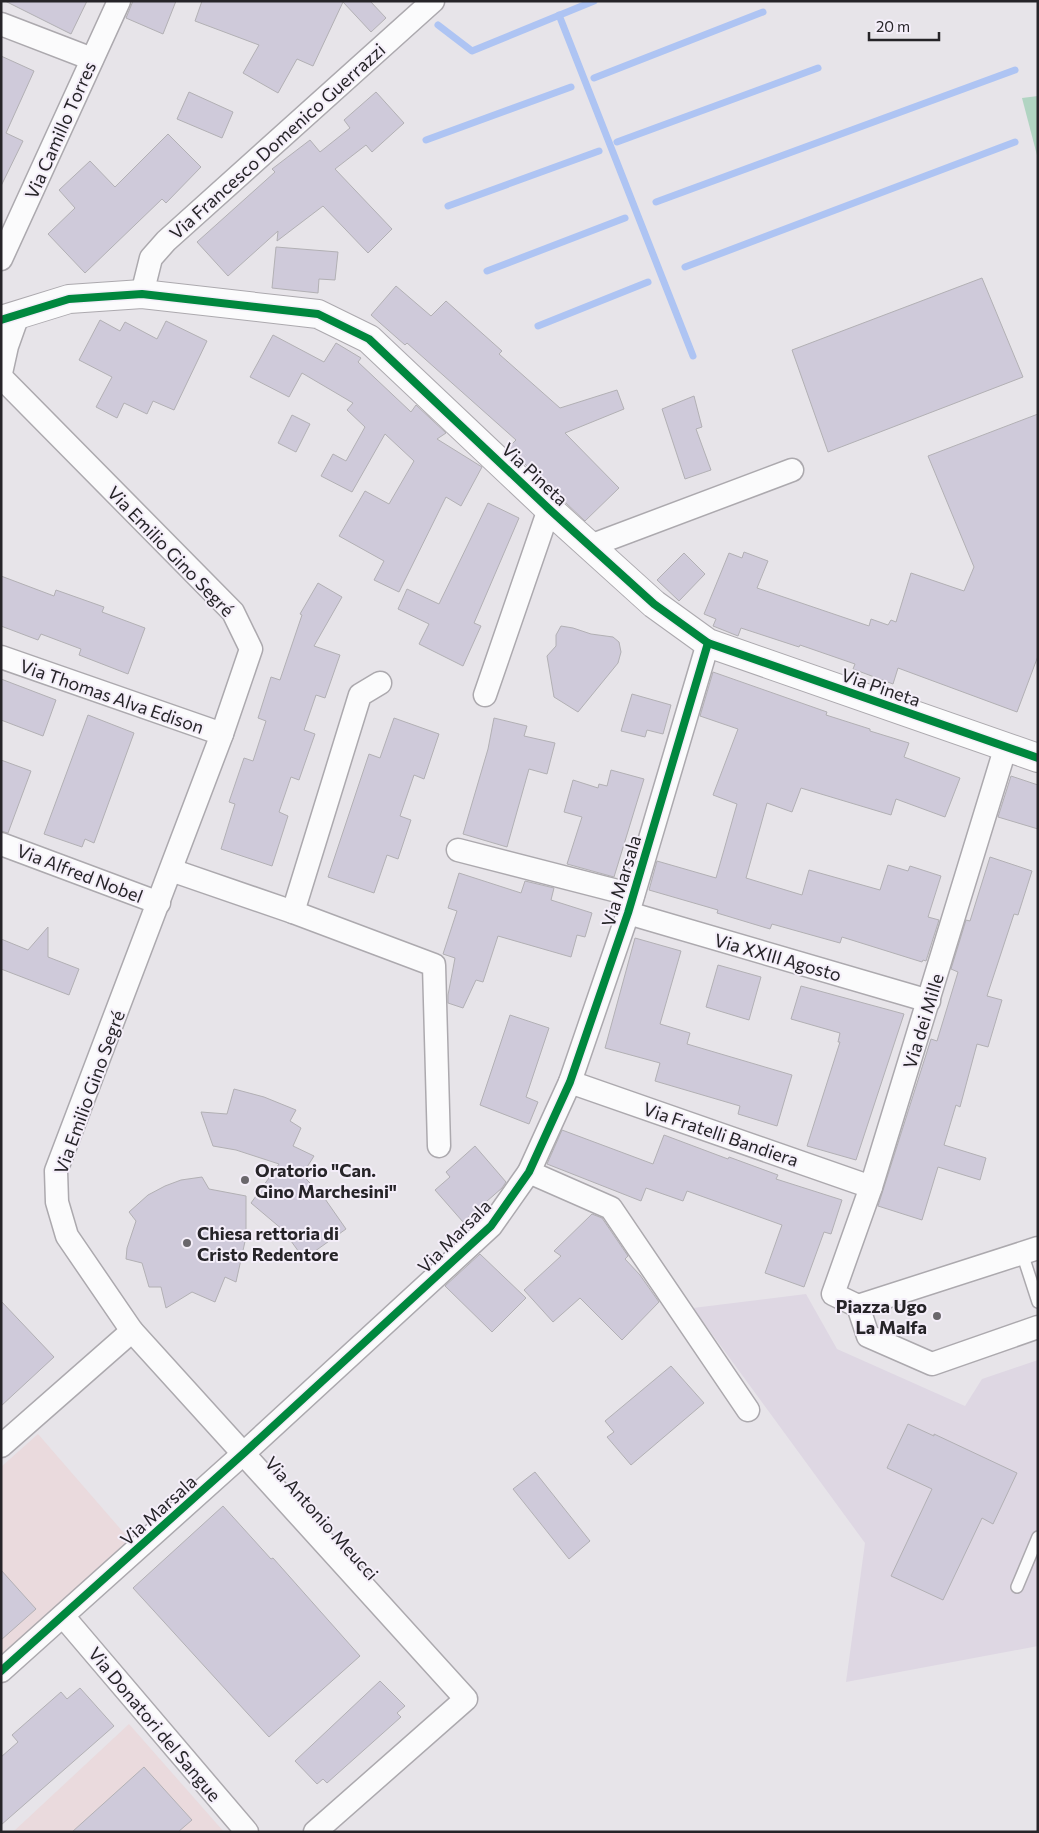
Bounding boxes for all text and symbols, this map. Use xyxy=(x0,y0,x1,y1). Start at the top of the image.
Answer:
scale bar xyxy=(869,10,939,42)
text: 20 m xyxy=(876,17,910,35)
street label: Via Francesco Domenico Guerrazzi xyxy=(165,38,389,244)
street label: Via Camillo Torres xyxy=(20,58,100,202)
street label: Via Pineta xyxy=(497,438,573,510)
street label: Via Emilio Gino Segré xyxy=(103,481,239,621)
street label: Via Thomas Alva Edison xyxy=(17,654,207,738)
street label: Via Pineta xyxy=(839,663,923,711)
street label: Via Marsala xyxy=(597,832,645,930)
street label: Via Alfred Nobel xyxy=(14,839,146,907)
street label: Via XXIII Agosto xyxy=(712,928,844,986)
street label: Via dei Mille xyxy=(898,971,948,1071)
street label: Via Emilio Gino Segré xyxy=(49,1007,129,1177)
street label: Via Fratelli Bandiera xyxy=(641,1097,801,1171)
place label: Oratorio "Can. Gino Marchesini" xyxy=(255,1159,397,1202)
marker: Oratorio "Can. Gino Marchesini" xyxy=(239,1174,251,1186)
street label: Via Marsala xyxy=(413,1195,495,1277)
place label: Chiesa rettoria di Cristo Redentore xyxy=(197,1222,339,1265)
marker: Chiesa rettoria di Cristo Redentore xyxy=(181,1237,193,1249)
place label: Piazza Ugo La Malfa xyxy=(836,1295,927,1338)
marker: Piazza Ugo La Malfa xyxy=(931,1310,943,1322)
street label: Via Antonio Meucci xyxy=(261,1452,383,1584)
street label: Via Marsala xyxy=(115,1470,201,1550)
street label: Via Donatori del Sangue xyxy=(84,1642,226,1806)

